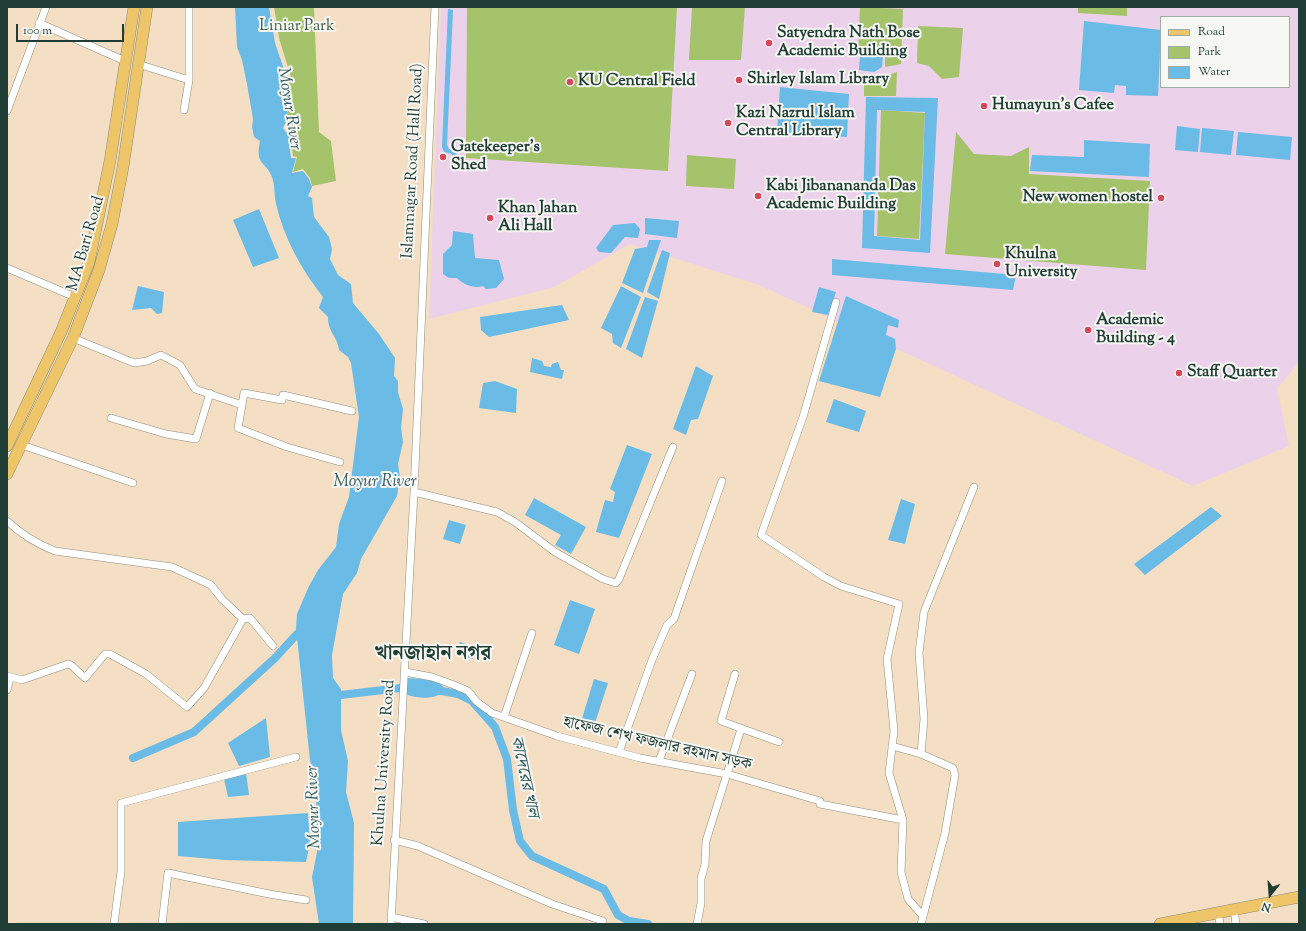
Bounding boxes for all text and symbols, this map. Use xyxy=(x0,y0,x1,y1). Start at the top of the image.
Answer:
scale bar xyxy=(18,16,126,42)
legend xyxy=(1160,16,1290,88)
park label: Liniar Park xyxy=(259,17,335,37)
text: 100 m xyxy=(23,22,52,40)
text: Road xyxy=(1198,23,1225,41)
place label: Satyendra Nath Bose Academic Building xyxy=(777,24,920,62)
marker: Satyendra Nath Bose Academic Building xyxy=(764,38,774,48)
text: Park xyxy=(1198,43,1221,61)
street label: Islamnagar Road (Hall Road) xyxy=(399,63,429,259)
text: Water xyxy=(1198,63,1230,81)
water label: Moyur River xyxy=(271,66,305,152)
place label: Shirley Islam Library xyxy=(747,70,889,90)
place label: KU Central Field xyxy=(578,72,695,92)
marker: Shirley Islam Library xyxy=(734,75,744,85)
marker: KU Central Field xyxy=(565,77,575,87)
place label: Humayun's Cafee xyxy=(992,96,1114,116)
marker: Humayun's Cafee xyxy=(979,101,989,111)
place label: Kazi Nazrul Islam Central Library xyxy=(736,104,855,142)
marker: Kazi Nazrul Islam Central Library xyxy=(723,118,733,128)
place label: Gatekeeper's Shed xyxy=(451,138,540,176)
marker: Gatekeeper's Shed xyxy=(438,152,448,162)
place label: Kabi Jibanananda Das Academic Building xyxy=(766,177,916,215)
place label: New women hostel xyxy=(1023,188,1153,208)
marker: Kabi Jibanananda Das Academic Building xyxy=(753,191,763,201)
marker: New women hostel xyxy=(1156,193,1166,203)
street label: MA Bari Road xyxy=(64,194,110,294)
place label: Khan Jahan Ali Hall xyxy=(498,199,577,237)
marker: Khan Jahan Ali Hall xyxy=(485,213,495,223)
place label: Khulna University xyxy=(1005,245,1078,283)
marker: Khulna University xyxy=(992,259,1002,269)
place label: Academic Building - 4 xyxy=(1096,311,1175,349)
marker: Academic Building - 4 xyxy=(1083,325,1093,335)
place label: Staff Quarter xyxy=(1187,363,1277,383)
marker: Staff Quarter xyxy=(1174,368,1184,378)
water label: Moyur River xyxy=(333,473,417,493)
district label: খানজাহান নগর xyxy=(375,644,491,668)
street label: Khulna University Road xyxy=(370,679,400,847)
street label: হাফেজ শেখ ফজলার রহমান সড়ক xyxy=(561,714,753,776)
water label: কাদেরের খাল xyxy=(504,734,542,820)
water label: Moyur River xyxy=(303,765,327,849)
north arrow xyxy=(1250,875,1290,915)
text: N xyxy=(1260,898,1273,915)

